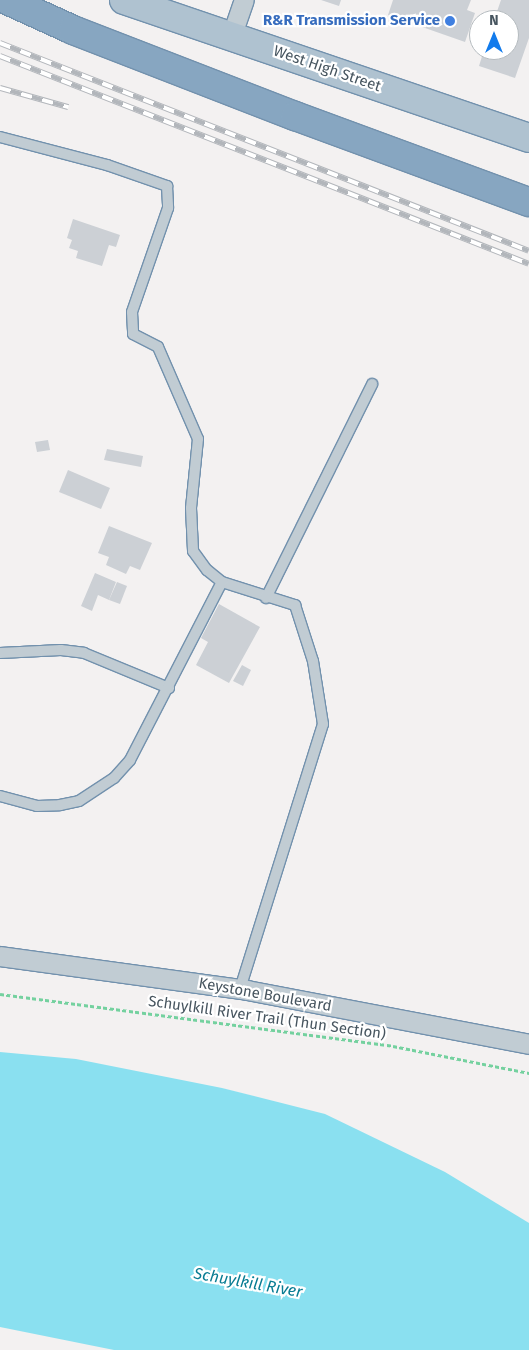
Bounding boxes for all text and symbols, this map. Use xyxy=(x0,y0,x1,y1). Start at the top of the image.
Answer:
north arrow xyxy=(469,10,519,60)
place label: R&R Transmission Service xyxy=(263,12,440,30)
text: N xyxy=(489,12,499,29)
marker: R&R Transmission Service xyxy=(444,15,456,27)
street label: West High Street xyxy=(271,42,383,96)
street label: Keystone Boulevard xyxy=(197,974,333,1016)
street label: Schuylkill River Trail (Thun Section) xyxy=(147,992,387,1044)
water label: Schuylkill River xyxy=(192,1264,304,1302)

